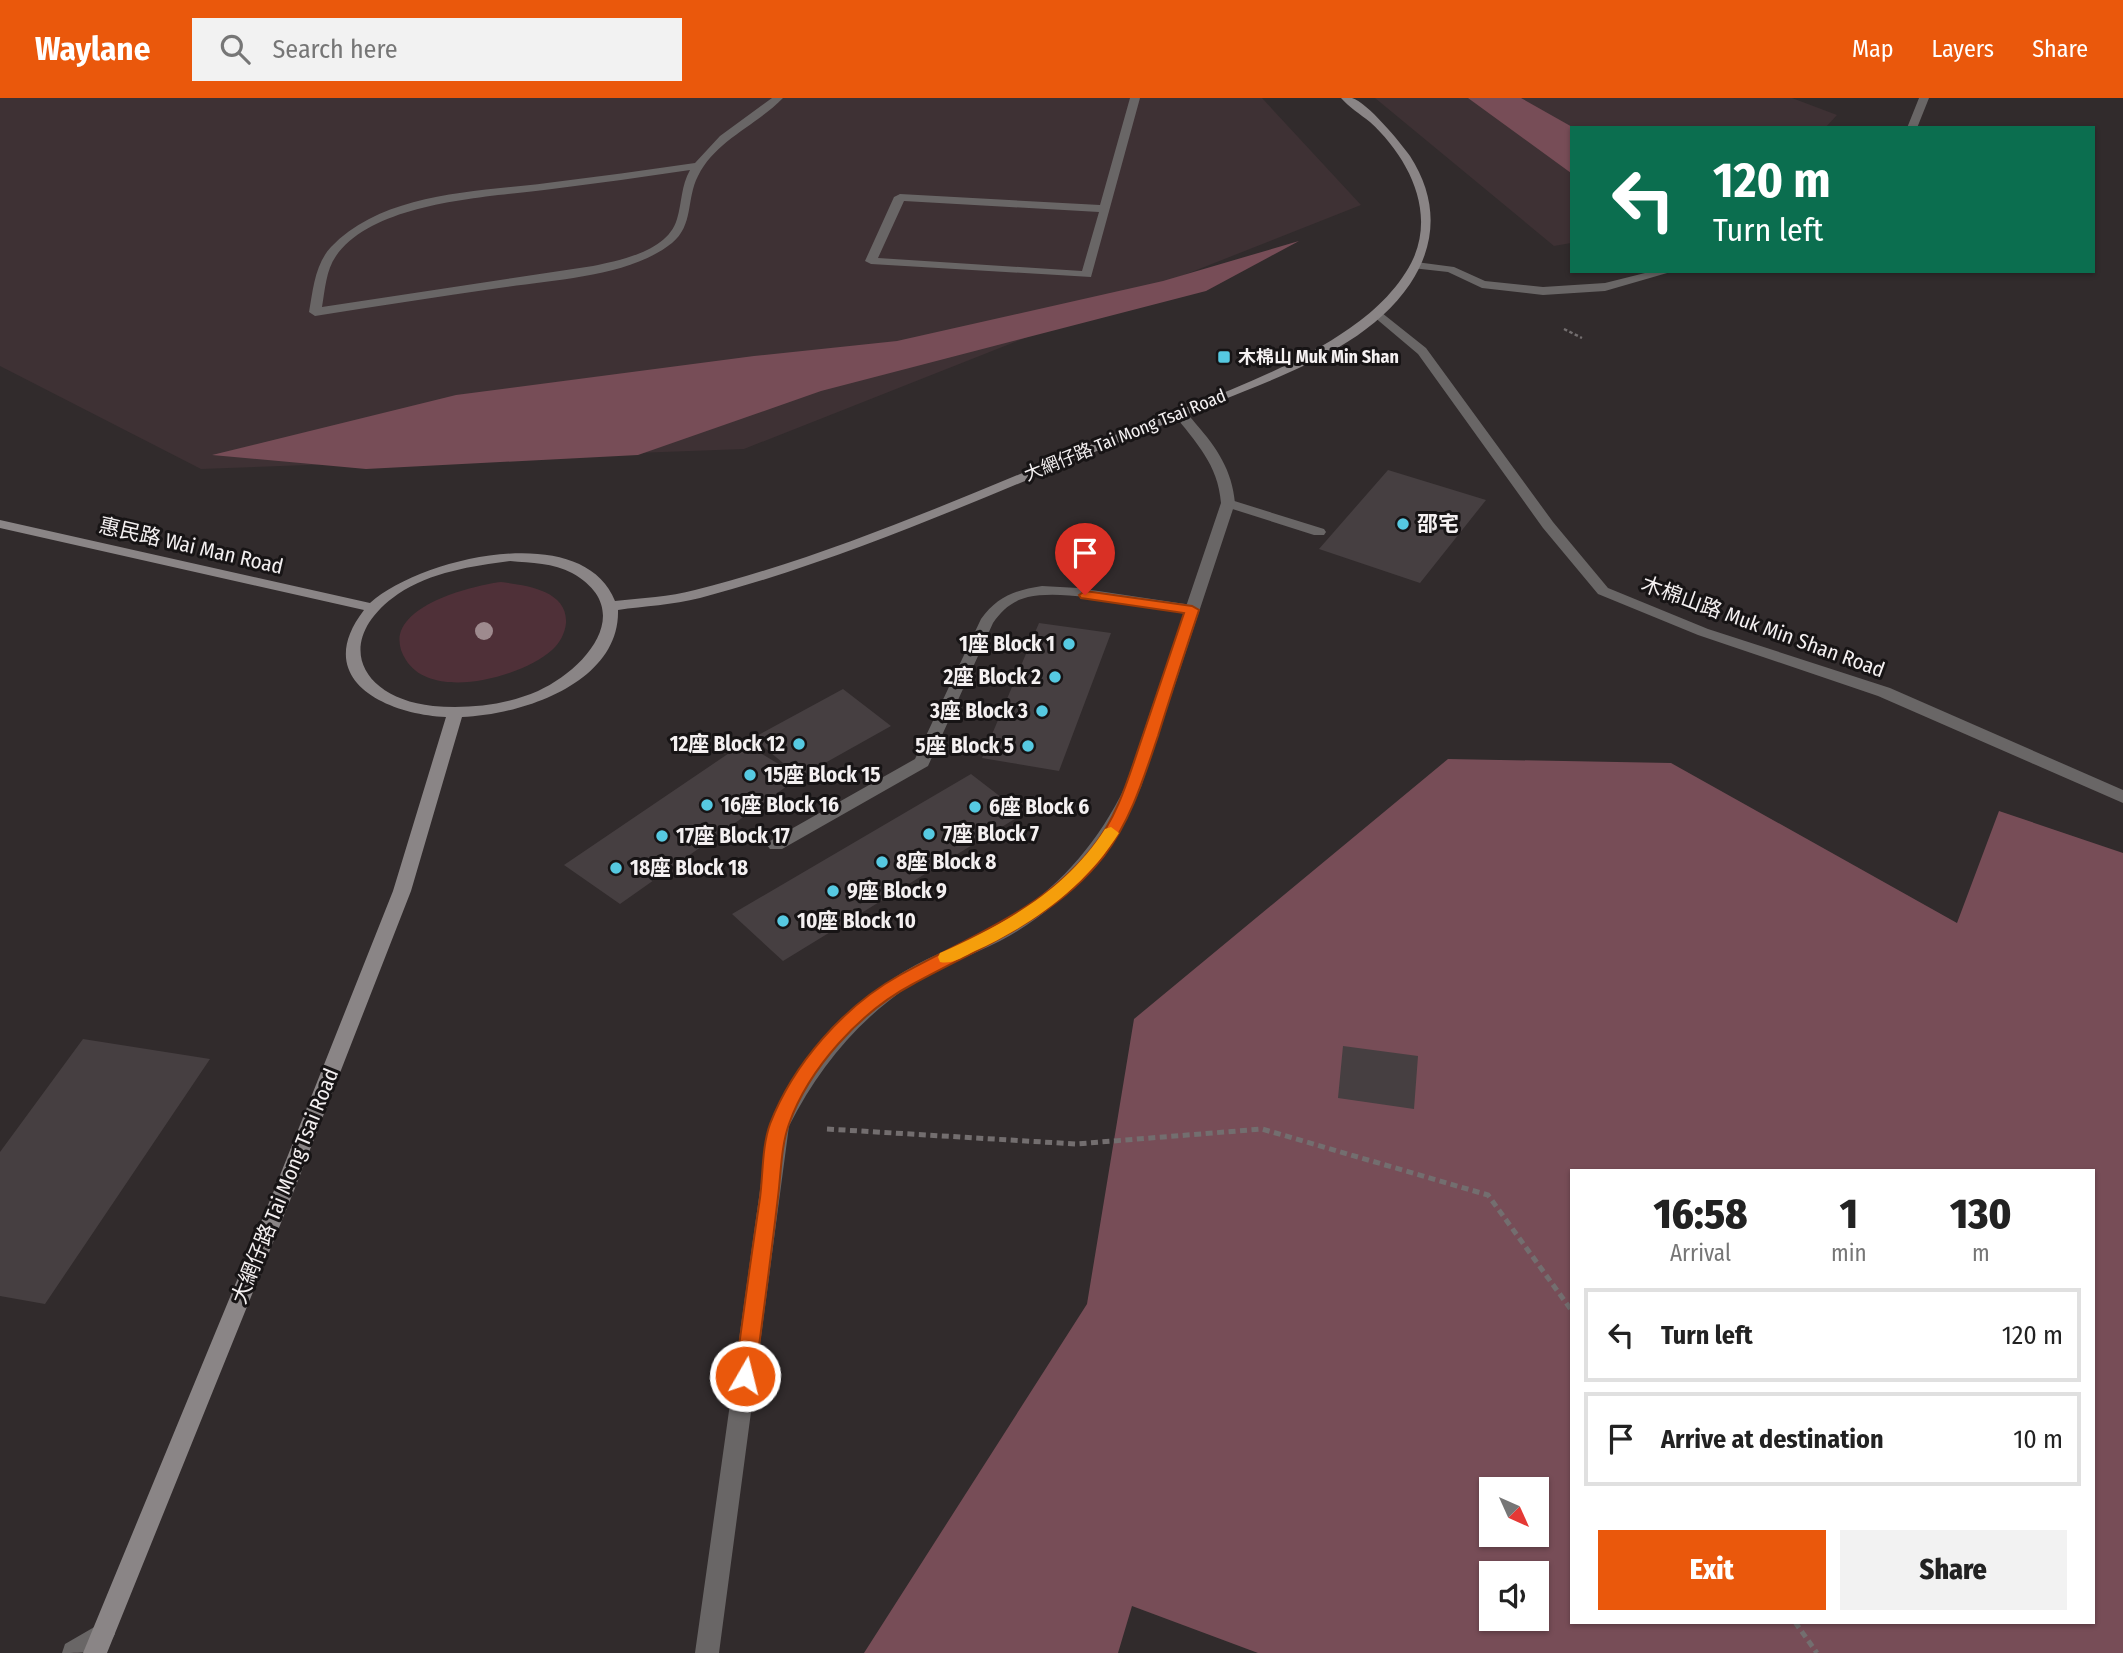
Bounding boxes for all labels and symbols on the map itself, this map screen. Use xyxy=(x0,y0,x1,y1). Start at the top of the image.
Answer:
place label: 木棉山 Muk Min Shan xyxy=(1238,346,1399,368)
marker: 木棉山 Muk Min Shan xyxy=(1216,349,1232,365)
street label: 大網仔路 Tai Mong Tsai Road xyxy=(1021,384,1229,486)
place label: 邵宅 xyxy=(1417,511,1459,537)
street label: 惠民路 Wai Man Road xyxy=(96,512,286,580)
marker: 邵宅 xyxy=(1395,516,1411,532)
pin xyxy=(1055,523,1115,595)
street label: 木棉山路 Muk Min Shan Road xyxy=(1638,571,1888,683)
place label: 1座 Block 1 xyxy=(959,631,1055,657)
marker: 1座 Block 1 xyxy=(1061,636,1077,652)
place label: 2座 Block 2 xyxy=(942,664,1041,690)
marker: 2座 Block 2 xyxy=(1047,669,1063,685)
place label: 3座 Block 3 xyxy=(929,698,1028,724)
marker: 3座 Block 3 xyxy=(1034,703,1050,719)
place label: 12座 Block 12 xyxy=(670,731,785,757)
place label: 5座 Block 5 xyxy=(915,733,1014,759)
marker: 12座 Block 12 xyxy=(791,736,807,752)
marker: 5座 Block 5 xyxy=(1020,738,1036,754)
place label: 15座 Block 15 xyxy=(764,762,881,788)
marker: 15座 Block 15 xyxy=(742,767,758,783)
place label: 16座 Block 16 xyxy=(721,792,839,818)
place label: 6座 Block 6 xyxy=(989,794,1089,820)
marker: 16座 Block 16 xyxy=(699,797,715,813)
marker: 6座 Block 6 xyxy=(967,799,983,815)
place label: 7座 Block 7 xyxy=(943,821,1039,847)
place label: 17座 Block 17 xyxy=(676,823,790,849)
marker: 7座 Block 7 xyxy=(921,826,937,842)
marker: 17座 Block 17 xyxy=(654,828,670,844)
place label: 8座 Block 8 xyxy=(896,849,996,875)
marker: 8座 Block 8 xyxy=(874,854,890,870)
place label: 18座 Block 18 xyxy=(630,855,748,881)
marker: 18座 Block 18 xyxy=(608,860,624,876)
place label: 9座 Block 9 xyxy=(847,878,947,904)
marker: 9座 Block 9 xyxy=(825,883,841,899)
place label: 10座 Block 10 xyxy=(797,908,916,934)
marker: 10座 Block 10 xyxy=(775,913,791,929)
street label: 大網仔路 Tai Mong Tsai Road xyxy=(226,1065,344,1307)
position arrow xyxy=(708,1339,782,1413)
north arrow xyxy=(1479,1477,1549,1547)

